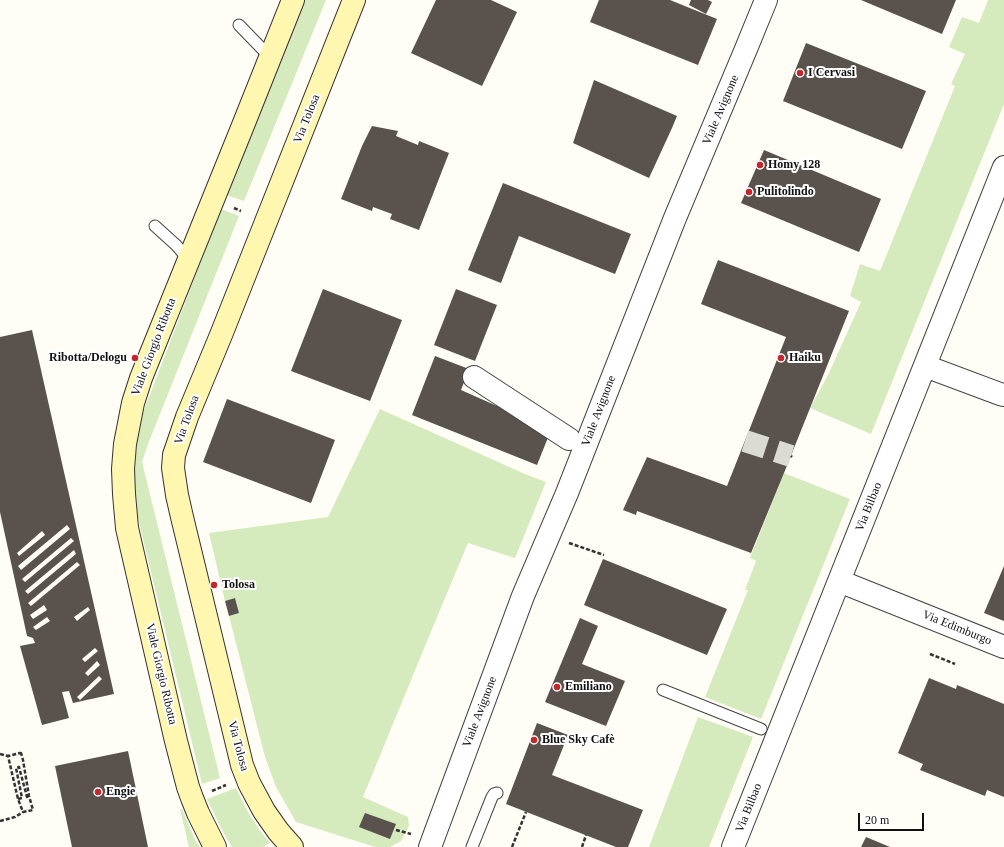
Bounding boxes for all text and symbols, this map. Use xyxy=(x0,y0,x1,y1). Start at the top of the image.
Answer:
place label: I Cervasi xyxy=(808,66,855,80)
marker: I Cervasi xyxy=(795,68,805,78)
street label: Viale Avignone xyxy=(700,73,742,147)
street label: Via Tolosa xyxy=(291,92,323,146)
place label: Homy 128 xyxy=(768,158,820,172)
marker: Homy 128 xyxy=(755,160,765,170)
place label: Pulitolindo xyxy=(757,185,814,199)
marker: Pulitolindo xyxy=(744,187,754,197)
street label: Viale Giorgio Ribotta xyxy=(129,296,179,398)
place label: Ribotta/Delogu xyxy=(49,351,127,365)
place label: Haiku xyxy=(789,351,821,365)
marker: Ribotta/Delogu xyxy=(130,353,140,363)
marker: Haiku xyxy=(776,353,786,363)
street label: Viale Avignone xyxy=(579,374,619,448)
street label: Via Tolosa xyxy=(171,393,203,447)
street label: Via Bilbao xyxy=(853,480,885,534)
place label: Tolosa xyxy=(222,578,255,592)
marker: Tolosa xyxy=(209,580,219,590)
street label: Via Edimburgo xyxy=(920,608,994,648)
street label: Viale Giorgio Ribotta xyxy=(142,622,180,726)
street label: Viale Avignone xyxy=(460,675,500,749)
place label: Emiliano xyxy=(565,680,612,694)
marker: Emiliano xyxy=(552,682,562,692)
street label: Via Tolosa xyxy=(224,719,252,773)
place label: Blue Sky Cafè xyxy=(542,733,615,747)
marker: Blue Sky Cafè xyxy=(529,735,539,745)
street label: Via Bilbao xyxy=(733,781,765,835)
place label: Engie xyxy=(106,785,135,799)
marker: Engie xyxy=(93,787,103,797)
scale bar xyxy=(860,805,926,831)
text: 20 m xyxy=(865,813,889,827)

